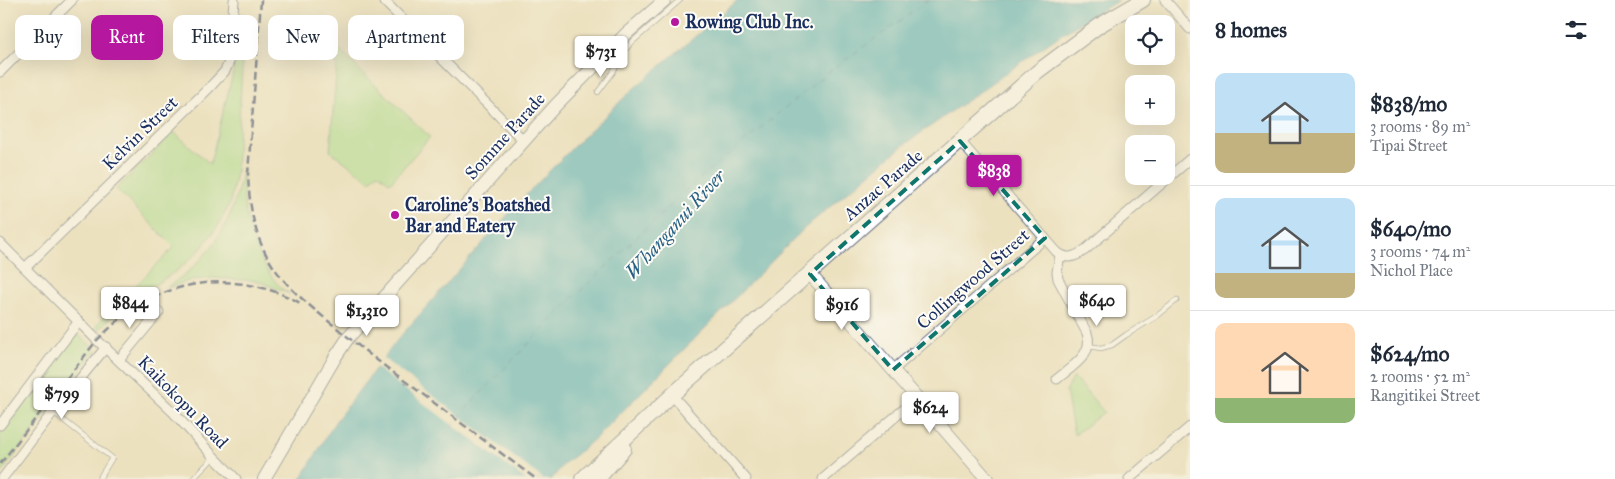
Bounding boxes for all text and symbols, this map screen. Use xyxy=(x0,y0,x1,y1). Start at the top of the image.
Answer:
place label: Rowing Club Inc. xyxy=(685,11,814,34)
chip: Buy xyxy=(15,15,81,60)
chip: Rent xyxy=(91,15,163,60)
chip: Filters xyxy=(173,15,258,60)
chip: New xyxy=(268,15,338,60)
chip: Apartment xyxy=(348,15,464,60)
map controls xyxy=(1125,15,1175,185)
button: locate xyxy=(1125,15,1175,65)
marker: Rowing Club Inc. xyxy=(669,16,681,28)
icon: filters xyxy=(1562,16,1590,44)
text: 8 homes xyxy=(1215,17,1287,43)
pin: $731 xyxy=(571,36,631,78)
text: $731 xyxy=(586,42,616,61)
button: + xyxy=(1125,75,1175,125)
street label: Somme Parade xyxy=(460,88,550,184)
street label: Kelvin Street xyxy=(98,91,183,175)
text: $838/mo xyxy=(1370,91,1447,117)
icon: home xyxy=(1255,93,1315,153)
text: 3 rooms · 89 m² xyxy=(1370,117,1470,136)
button: − xyxy=(1125,135,1175,185)
text: Tipai Street xyxy=(1370,136,1448,155)
street label: Anzac Parade xyxy=(838,145,927,226)
pin: $838 xyxy=(964,154,1024,197)
text: $838 xyxy=(977,161,1011,180)
water label: Whanganui River xyxy=(620,164,731,283)
place label: Caroline's Boatshed Bar and Eatery xyxy=(405,194,552,238)
marker: Caroline's Boatshed Bar and Eatery xyxy=(389,209,401,221)
text: $640/mo xyxy=(1370,216,1451,242)
icon: home xyxy=(1255,218,1315,278)
street label: Collingwood Street xyxy=(912,224,1035,335)
text: 3 rooms · 74 m² xyxy=(1370,242,1470,261)
text: Nichol Place xyxy=(1370,261,1453,280)
pin: $640 xyxy=(1067,284,1127,327)
pin: $844 xyxy=(100,286,160,329)
pin: $916 xyxy=(812,288,872,331)
text: $640 xyxy=(1079,291,1115,310)
text: $844 xyxy=(112,293,148,312)
pin: $1,310 xyxy=(326,294,408,337)
text: $916 xyxy=(826,295,858,314)
text: $1,310 xyxy=(346,301,388,320)
text: $624/mo xyxy=(1370,341,1449,367)
icon: home xyxy=(1255,343,1315,403)
street label: Kaikokopu Road xyxy=(133,351,233,453)
text: 2 rooms · 52 m² xyxy=(1370,367,1470,386)
pin: $799 xyxy=(32,378,92,420)
text: $799 xyxy=(44,384,80,403)
text: Rangitikei Street xyxy=(1370,386,1480,405)
pin: $624 xyxy=(900,392,960,434)
text: $624 xyxy=(913,398,947,417)

